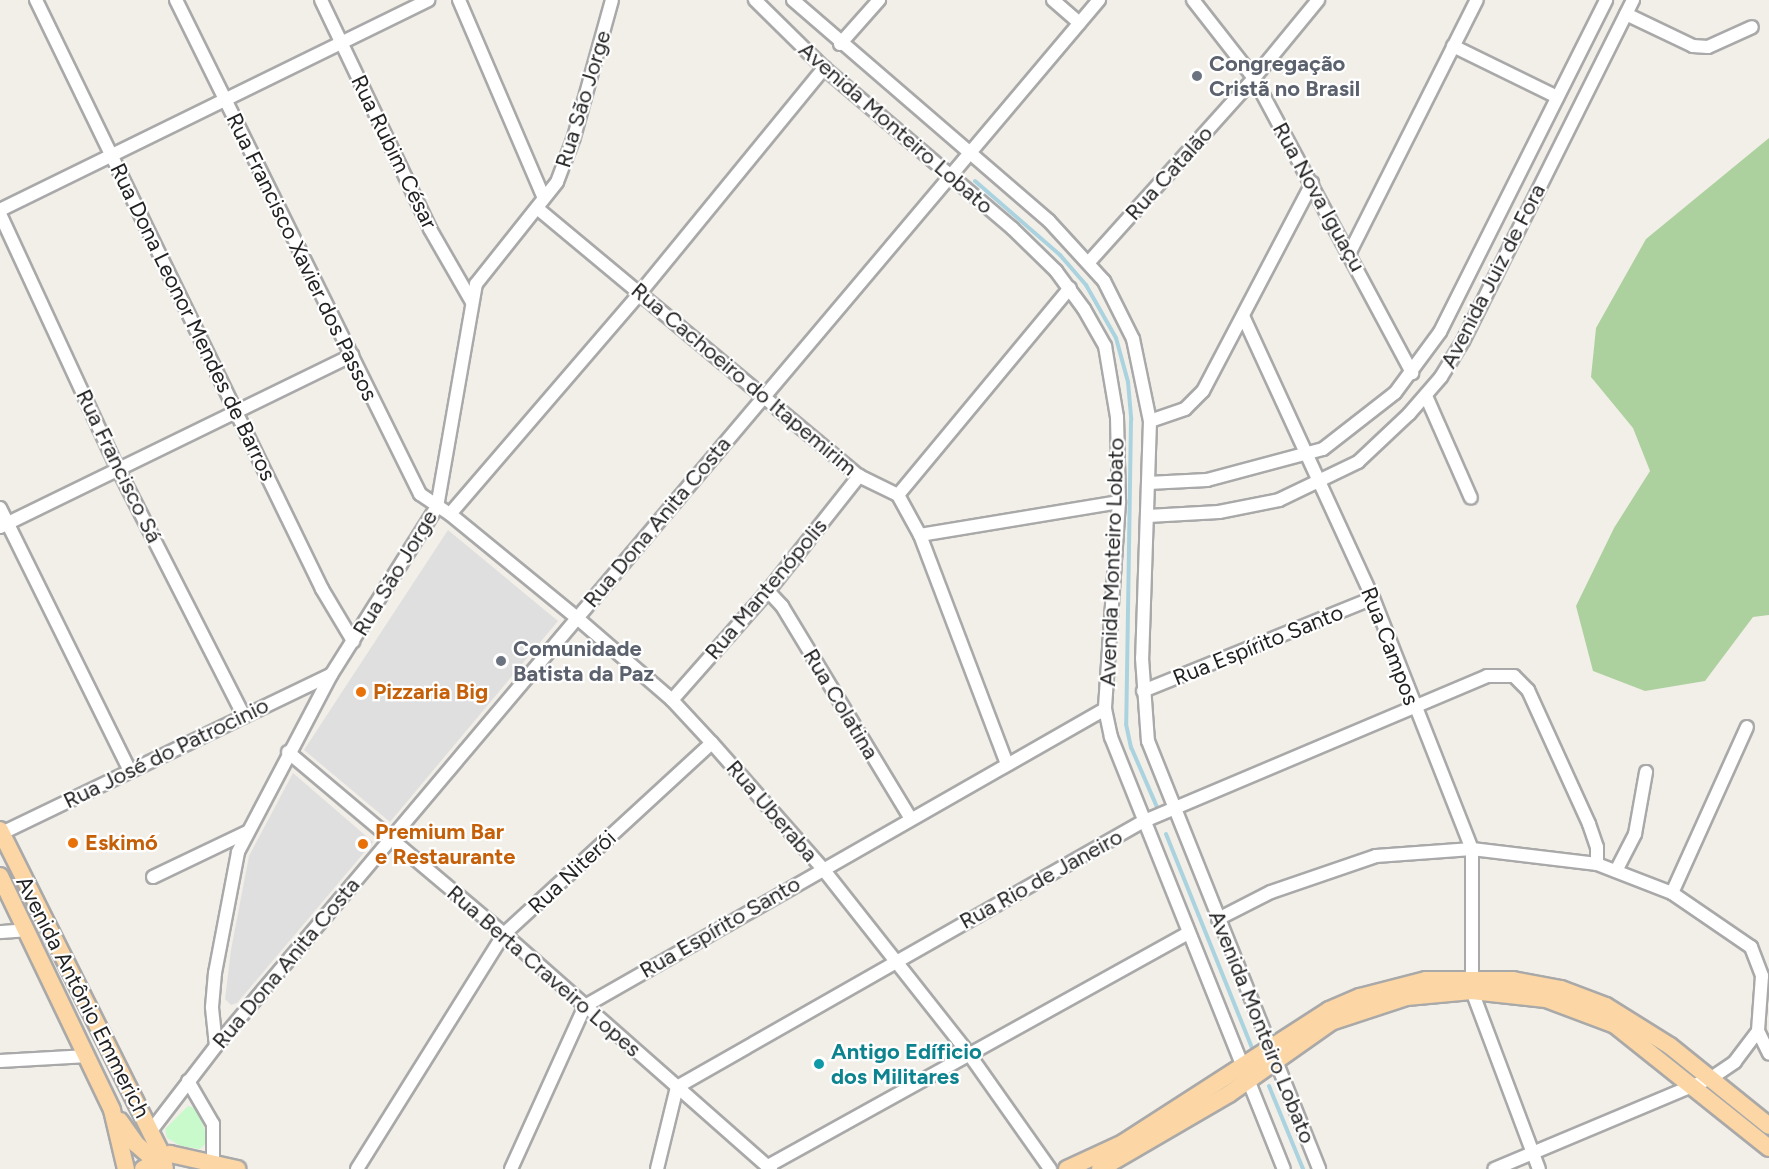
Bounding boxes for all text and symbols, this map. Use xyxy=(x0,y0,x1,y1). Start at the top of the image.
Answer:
street label: Rua São Jorge xyxy=(550,27,616,171)
street label: Avenida Monteiro Lobato xyxy=(793,36,999,220)
place label: Congregação Cristã no Brasil xyxy=(1209,50,1360,101)
marker: Congregação Cristã no Brasil xyxy=(1190,69,1204,83)
street label: Rua Rubim César xyxy=(345,71,443,233)
street label: Rua Francisco Xavier dos Passos xyxy=(221,109,383,405)
street label: Rua Nova Iguaçu xyxy=(1267,118,1371,276)
street label: Rua Catalão xyxy=(1120,120,1218,226)
street label: Rua Dona Leonor Mendes de Barros xyxy=(104,159,282,485)
street label: Avenida Juiz de Fora xyxy=(1435,179,1551,373)
street label: Rua Cachoeiro do Itapemirim xyxy=(626,277,862,481)
street label: Rua Francisco Sá xyxy=(70,385,168,547)
street label: Rua Dona Anita Costa xyxy=(578,431,736,613)
street label: Avenida Monteiro Lobato xyxy=(1094,437,1130,687)
street label: Rua São Jorge xyxy=(347,505,443,641)
street label: Rua Mantenópolis xyxy=(699,513,833,665)
street label: Rua Campos xyxy=(1355,583,1425,709)
street label: Rua Espírito Santo xyxy=(1169,599,1347,691)
place label: Comunidade Batista da Paz xyxy=(513,635,654,686)
street label: Rua Colatina xyxy=(798,644,884,764)
marker: Comunidade Batista da Paz xyxy=(494,654,508,668)
place label: Pizzaria Big xyxy=(373,679,488,705)
marker: Pizzaria Big xyxy=(354,685,368,699)
street label: Rua José do Patrocinio xyxy=(59,692,273,814)
street label: Rua Uberaba xyxy=(721,755,823,867)
place label: Premium Bar e Restaurante xyxy=(375,818,515,870)
street label: Rua Rio de Janeiro xyxy=(955,823,1127,935)
street label: Rua Niterói xyxy=(523,825,621,919)
place label: Eskimó xyxy=(85,830,158,856)
marker: Eskimó xyxy=(66,836,80,850)
marker: Premium Bar e Restaurante xyxy=(356,837,370,851)
street label: Rua Espírito Santo xyxy=(635,870,805,984)
street label: Avenida Antônio Emmerich xyxy=(10,872,156,1122)
street label: Rua Dona Anita Costa xyxy=(207,872,365,1054)
street label: Rua Berta Craveiro Lopes xyxy=(442,880,646,1062)
street label: Avenida Monteiro Lobato xyxy=(1203,907,1321,1147)
place label: Antigo Edíficio dos Militares xyxy=(831,1038,982,1090)
marker: Antigo Edíficio dos Militares xyxy=(812,1057,826,1071)

